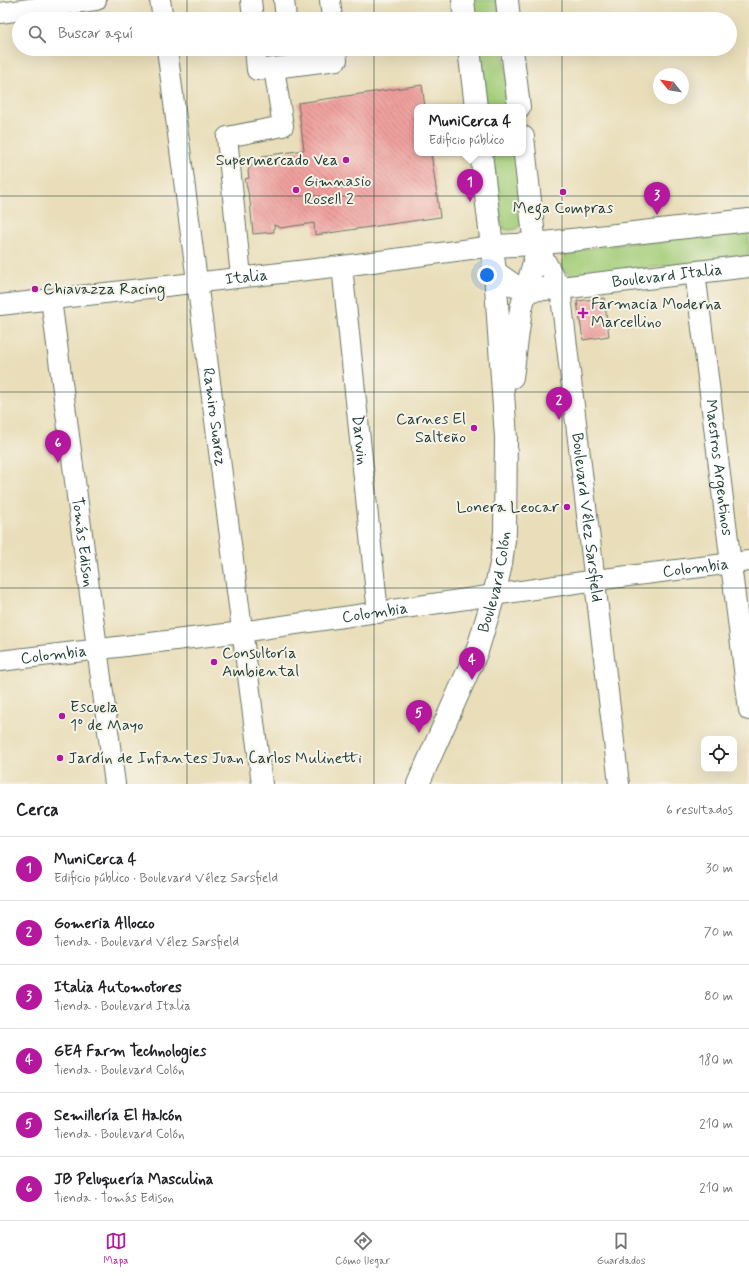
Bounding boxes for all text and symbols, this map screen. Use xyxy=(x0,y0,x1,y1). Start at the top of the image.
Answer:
search box xyxy=(12,12,737,56)
icon: search xyxy=(26,23,48,45)
text: Buscar aquí xyxy=(58,24,133,44)
north arrow xyxy=(653,68,689,104)
popup xyxy=(414,104,526,156)
text: MuniCerca 4 xyxy=(429,112,511,132)
text: Edificio público xyxy=(429,132,504,149)
place label: Supermercado Vea xyxy=(216,150,338,171)
marker: Supermercado Vea xyxy=(341,155,351,165)
pin: 1 xyxy=(457,169,483,202)
place label: Gimnasio Rosell 2 xyxy=(304,171,372,210)
pin: 3 xyxy=(644,182,670,215)
marker: Gimnasio Rosell 2 xyxy=(291,185,301,195)
marker: Mega Compras xyxy=(558,187,568,197)
place label: Mega Compras xyxy=(513,198,613,220)
street label: Boulevard Italia xyxy=(611,259,724,292)
street label: Italia xyxy=(224,264,269,290)
your location xyxy=(477,265,497,285)
place label: Chiavazza Racing xyxy=(43,279,165,301)
marker: Chiavazza Racing xyxy=(30,284,40,294)
place label: Farmacia Moderna Marcellino xyxy=(591,294,722,333)
marker: Farmacia Moderna Marcellino xyxy=(578,308,588,318)
street label: Ramiro Suarez xyxy=(198,367,231,467)
pin: 2 xyxy=(546,387,572,420)
street label: Maestros Argentinos xyxy=(700,398,738,537)
place label: Carnes El Salteño xyxy=(396,409,466,448)
street label: Darwin xyxy=(347,414,373,466)
marker: Carnes El Salteño xyxy=(469,423,479,433)
pin: 6 xyxy=(45,430,71,463)
street label: Boulevard Vélez Sarsfield xyxy=(567,431,608,603)
street label: Tomás Edison xyxy=(67,496,99,588)
place label: Lonera Leocar xyxy=(457,497,560,518)
marker: Lonera Leocar xyxy=(562,502,572,512)
street label: Boulevard Colón xyxy=(473,530,515,635)
street label: Colombia xyxy=(661,553,730,582)
street label: Colombia xyxy=(340,597,409,628)
street label: Colombia xyxy=(19,640,88,669)
place label: Consultoría Ambiental xyxy=(222,643,299,682)
pin: 4 xyxy=(459,647,485,680)
marker: Consultoría Ambiental xyxy=(209,657,219,667)
place label: Escuela 1º de Mayo xyxy=(70,697,143,736)
pin: 5 xyxy=(406,700,432,733)
marker: Escuela 1º de Mayo xyxy=(57,711,67,721)
map controls xyxy=(701,736,737,772)
button: locate xyxy=(701,736,737,772)
place label: Jardín de Infantes Juan Carlos Mulinetti xyxy=(68,748,362,769)
marker: Jardín de Infantes Juan Carlos Mulinetti xyxy=(55,753,65,763)
text: Cerca xyxy=(16,799,59,821)
text: 6 resultados xyxy=(666,802,733,819)
text: MuniCerca 4 xyxy=(54,850,137,870)
text: 1 xyxy=(26,860,32,877)
text: 30 m xyxy=(706,860,733,877)
text: Edificio público · Boulevard Vélez Sarsfield xyxy=(54,870,278,887)
text: Gomeria Allocco xyxy=(54,914,155,934)
text: 2 xyxy=(26,924,32,941)
text: 70 m xyxy=(704,924,733,941)
text: Tienda · Boulevard Vélez Sarsfield xyxy=(54,934,239,951)
text: Italia Automotores xyxy=(54,978,182,998)
text: 3 xyxy=(26,988,32,1005)
text: 80 m xyxy=(704,988,733,1005)
text: Tienda · Boulevard Italia xyxy=(54,998,191,1015)
text: GEA Farm Technologies xyxy=(54,1042,206,1062)
text: 4 xyxy=(25,1052,33,1069)
text: 180 m xyxy=(698,1052,733,1069)
text: Tienda · Boulevard Colón xyxy=(54,1062,185,1079)
text: Semillería El Halcón xyxy=(54,1106,182,1126)
text: 5 xyxy=(25,1116,33,1133)
text: 210 m xyxy=(699,1116,733,1133)
text: Tienda · Boulevard Colón xyxy=(54,1126,185,1143)
text: JB Peluquería Masculina xyxy=(54,1170,214,1190)
text: 6 xyxy=(26,1180,32,1197)
text: 210 m xyxy=(699,1180,733,1197)
text: Tienda · Tomás Edison xyxy=(54,1190,174,1207)
tab: Mapa xyxy=(103,1230,128,1268)
tab: Cómo llegar xyxy=(335,1230,390,1268)
tab: Guardados xyxy=(597,1230,646,1268)

